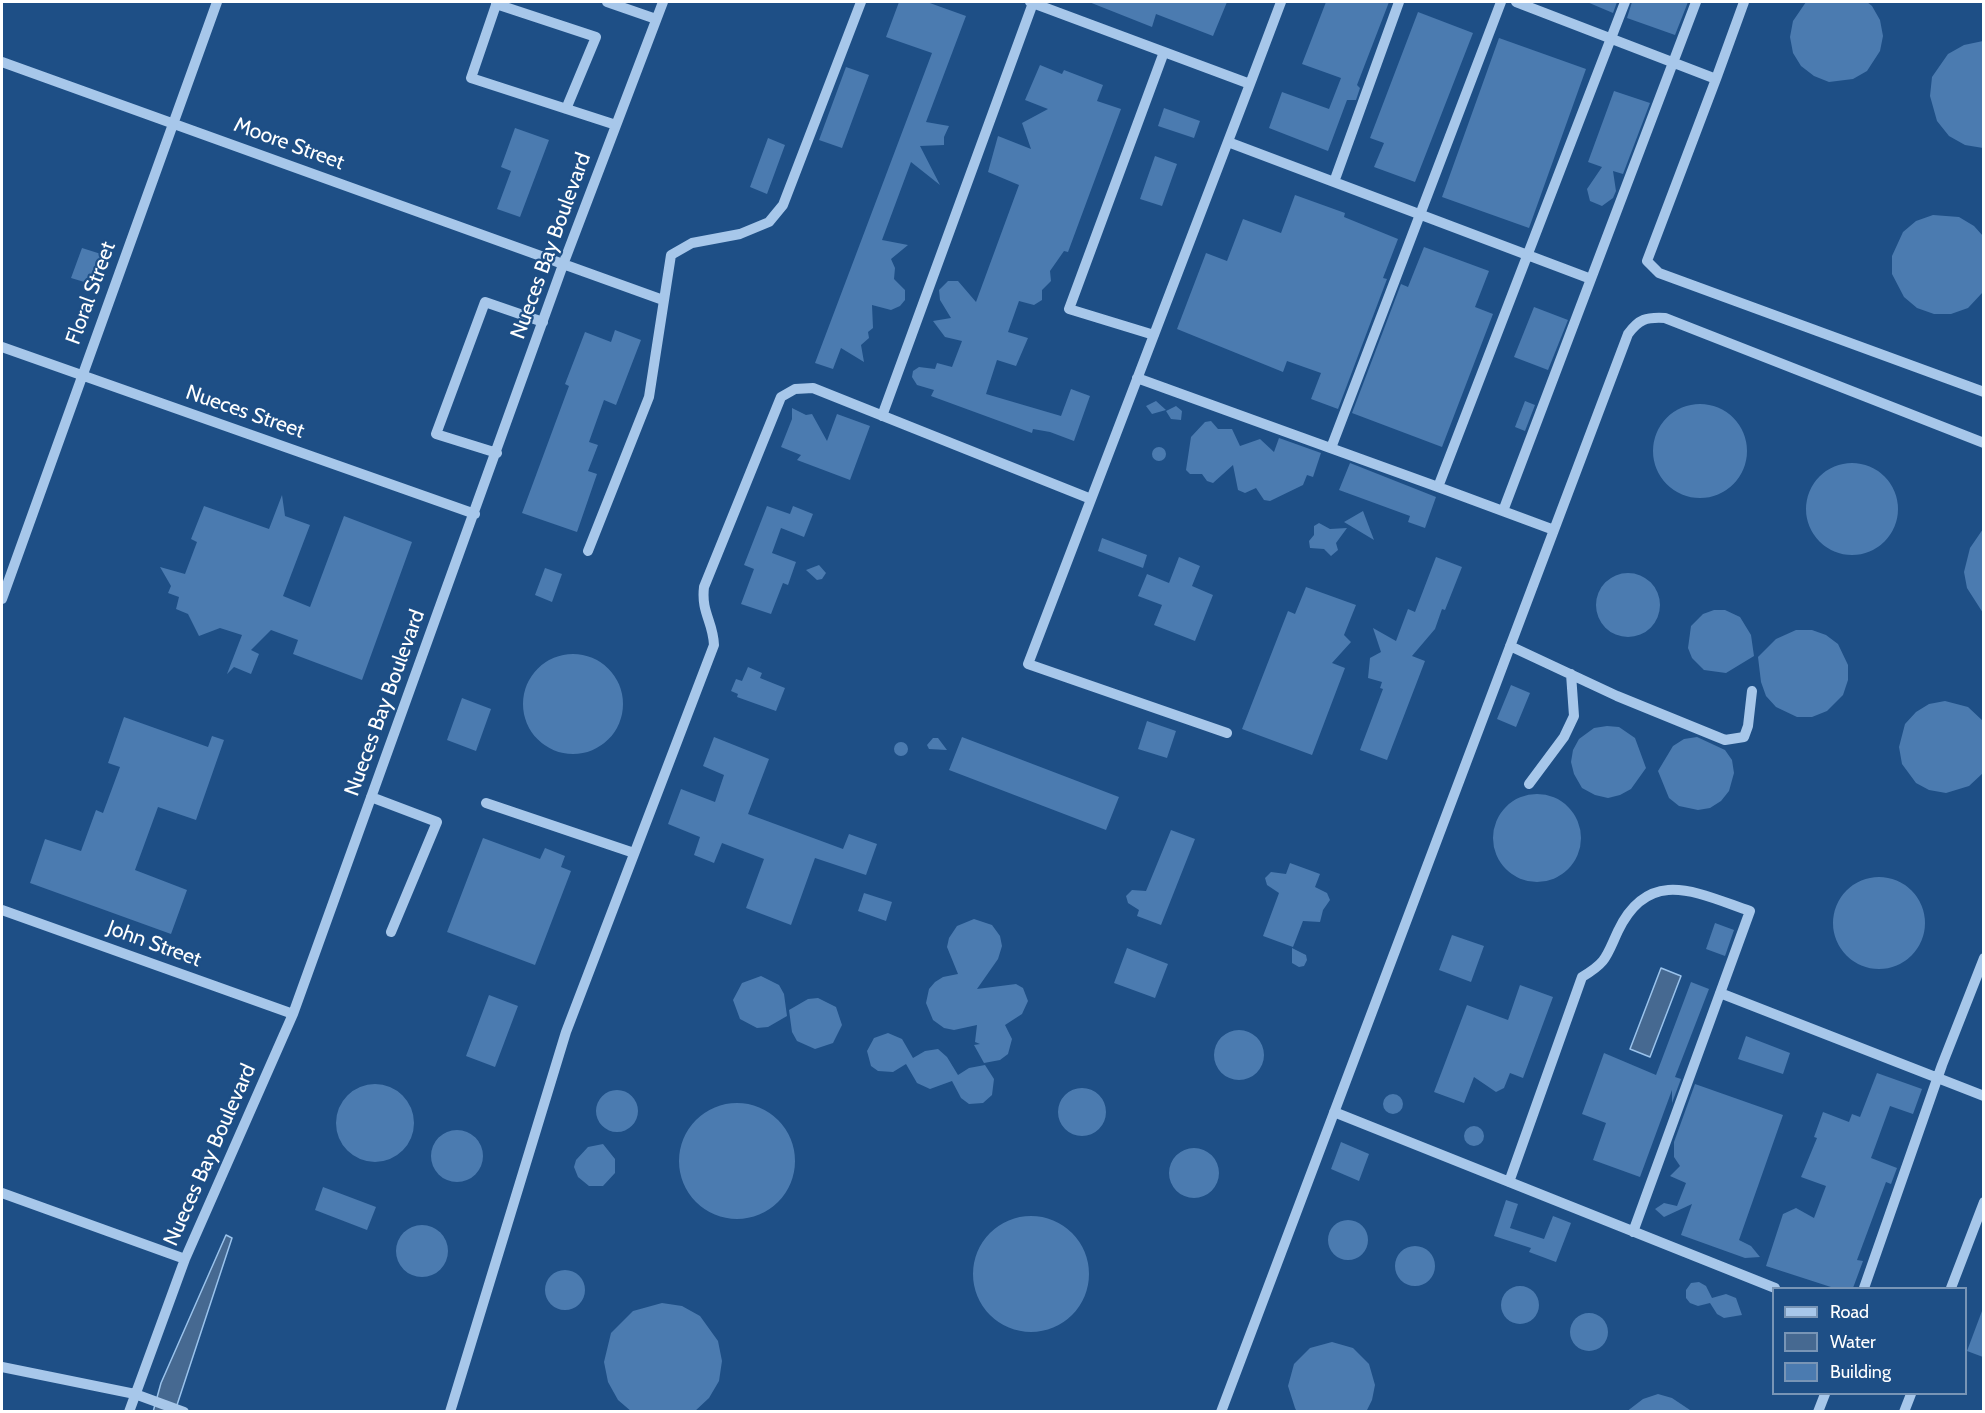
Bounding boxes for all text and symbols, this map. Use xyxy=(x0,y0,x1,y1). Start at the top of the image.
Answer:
street label: Moore Street xyxy=(230,112,348,176)
street label: Nueces Bay Boulevard xyxy=(506,149,596,343)
street label: Floral Street xyxy=(61,238,121,348)
street label: Nueces Street xyxy=(182,380,308,444)
street label: Nueces Bay Boulevard xyxy=(340,606,430,800)
street label: John Street xyxy=(103,915,205,973)
street label: Nueces Bay Boulevard xyxy=(159,1060,261,1250)
legend xyxy=(1772,1287,1967,1395)
text: Road xyxy=(1830,1301,1869,1323)
text: Water xyxy=(1830,1331,1876,1353)
text: Building xyxy=(1830,1361,1891,1383)

